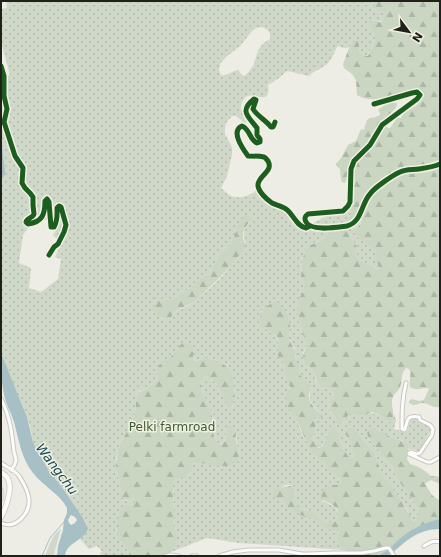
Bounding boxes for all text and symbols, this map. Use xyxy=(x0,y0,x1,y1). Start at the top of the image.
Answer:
north arrow xyxy=(389,12,429,52)
text: N xyxy=(409,30,425,44)
park label: Pelki farmroad xyxy=(129,420,215,434)
water label: Wangchu xyxy=(33,440,81,498)

